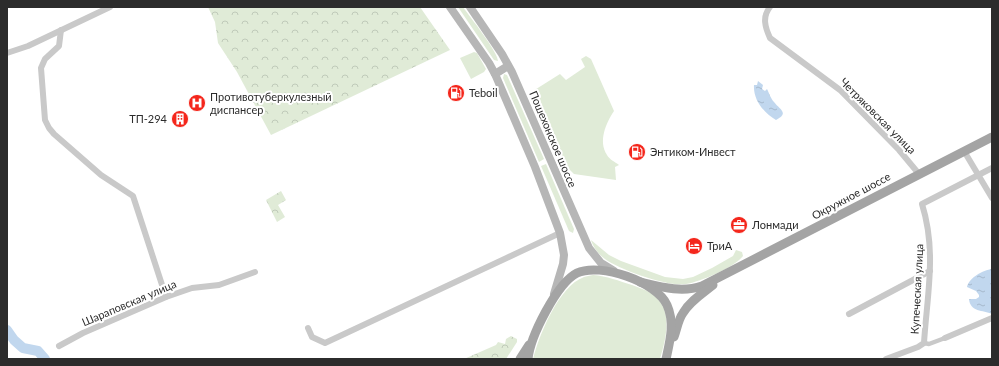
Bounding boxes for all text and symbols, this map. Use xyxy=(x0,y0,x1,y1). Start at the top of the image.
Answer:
street label: Четряковская улица xyxy=(838,75,919,156)
fuel station icon: Teboil xyxy=(446,83,466,103)
place label: Teboil xyxy=(469,86,498,99)
street label: Пошехонское шоссе xyxy=(527,89,580,189)
place label: Противотуберкулезный диспансер xyxy=(210,90,332,116)
hospital icon: Противотуберкулезный диспансер xyxy=(187,93,207,113)
building icon: ТП-294 xyxy=(170,109,190,129)
place label: ТП-294 xyxy=(129,112,168,125)
fuel station icon: Энтиком-Инвест xyxy=(627,142,647,162)
place label: Энтиком-Инвест xyxy=(650,145,736,158)
street label: Окружное шоссе xyxy=(809,169,892,222)
office icon: Лонмади xyxy=(729,215,749,235)
place label: Лонмади xyxy=(751,218,799,231)
hotel icon: ТриА xyxy=(684,236,704,256)
place label: ТриА xyxy=(707,239,733,252)
street label: Купеческая улица xyxy=(908,243,925,335)
street label: Шараповская улица xyxy=(80,277,178,328)

